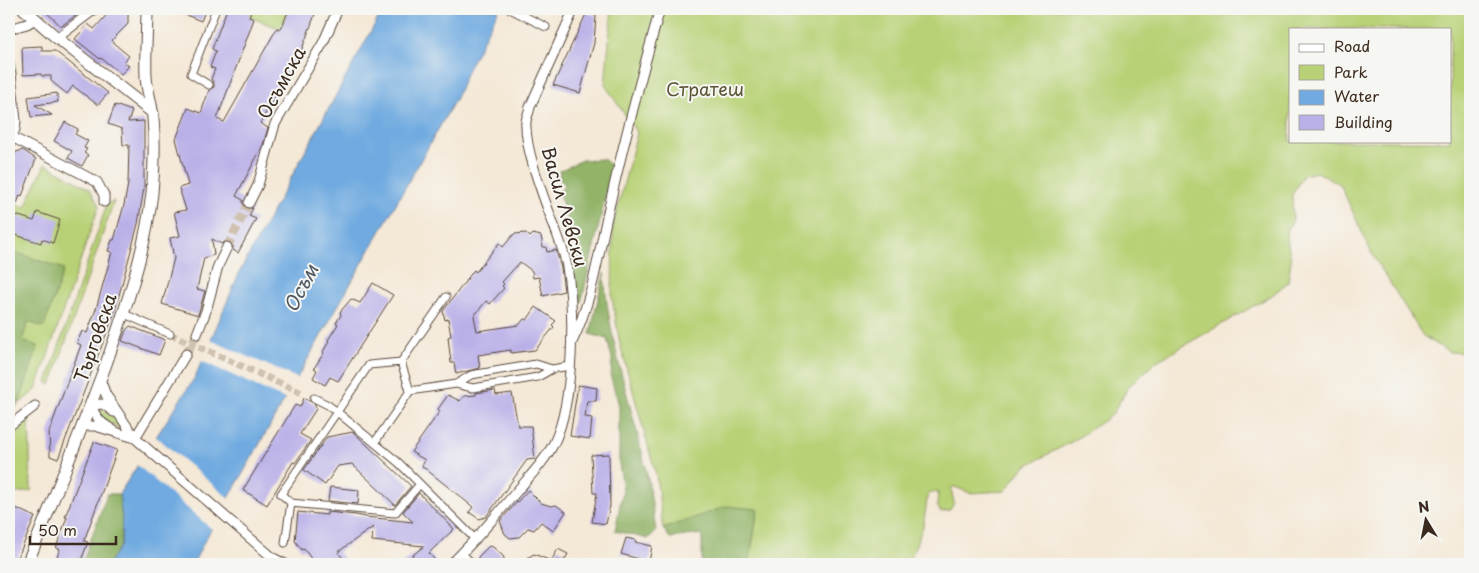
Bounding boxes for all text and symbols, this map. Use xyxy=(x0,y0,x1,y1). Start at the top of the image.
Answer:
legend xyxy=(1289,28,1452,142)
text: Road xyxy=(1334,34,1370,57)
street label: Осъмска xyxy=(250,41,312,123)
text: Park xyxy=(1334,60,1368,83)
park label: Стратеш xyxy=(666,75,744,102)
text: Water xyxy=(1334,84,1379,107)
text: Building xyxy=(1334,110,1393,133)
street label: Васил Левски xyxy=(535,143,596,270)
water label: Осъм xyxy=(276,258,325,317)
street label: Търговска xyxy=(67,288,123,386)
text: N xyxy=(1416,495,1431,518)
north arrow xyxy=(1402,496,1452,546)
scale bar xyxy=(30,513,116,545)
text: 50 m xyxy=(38,518,77,541)

